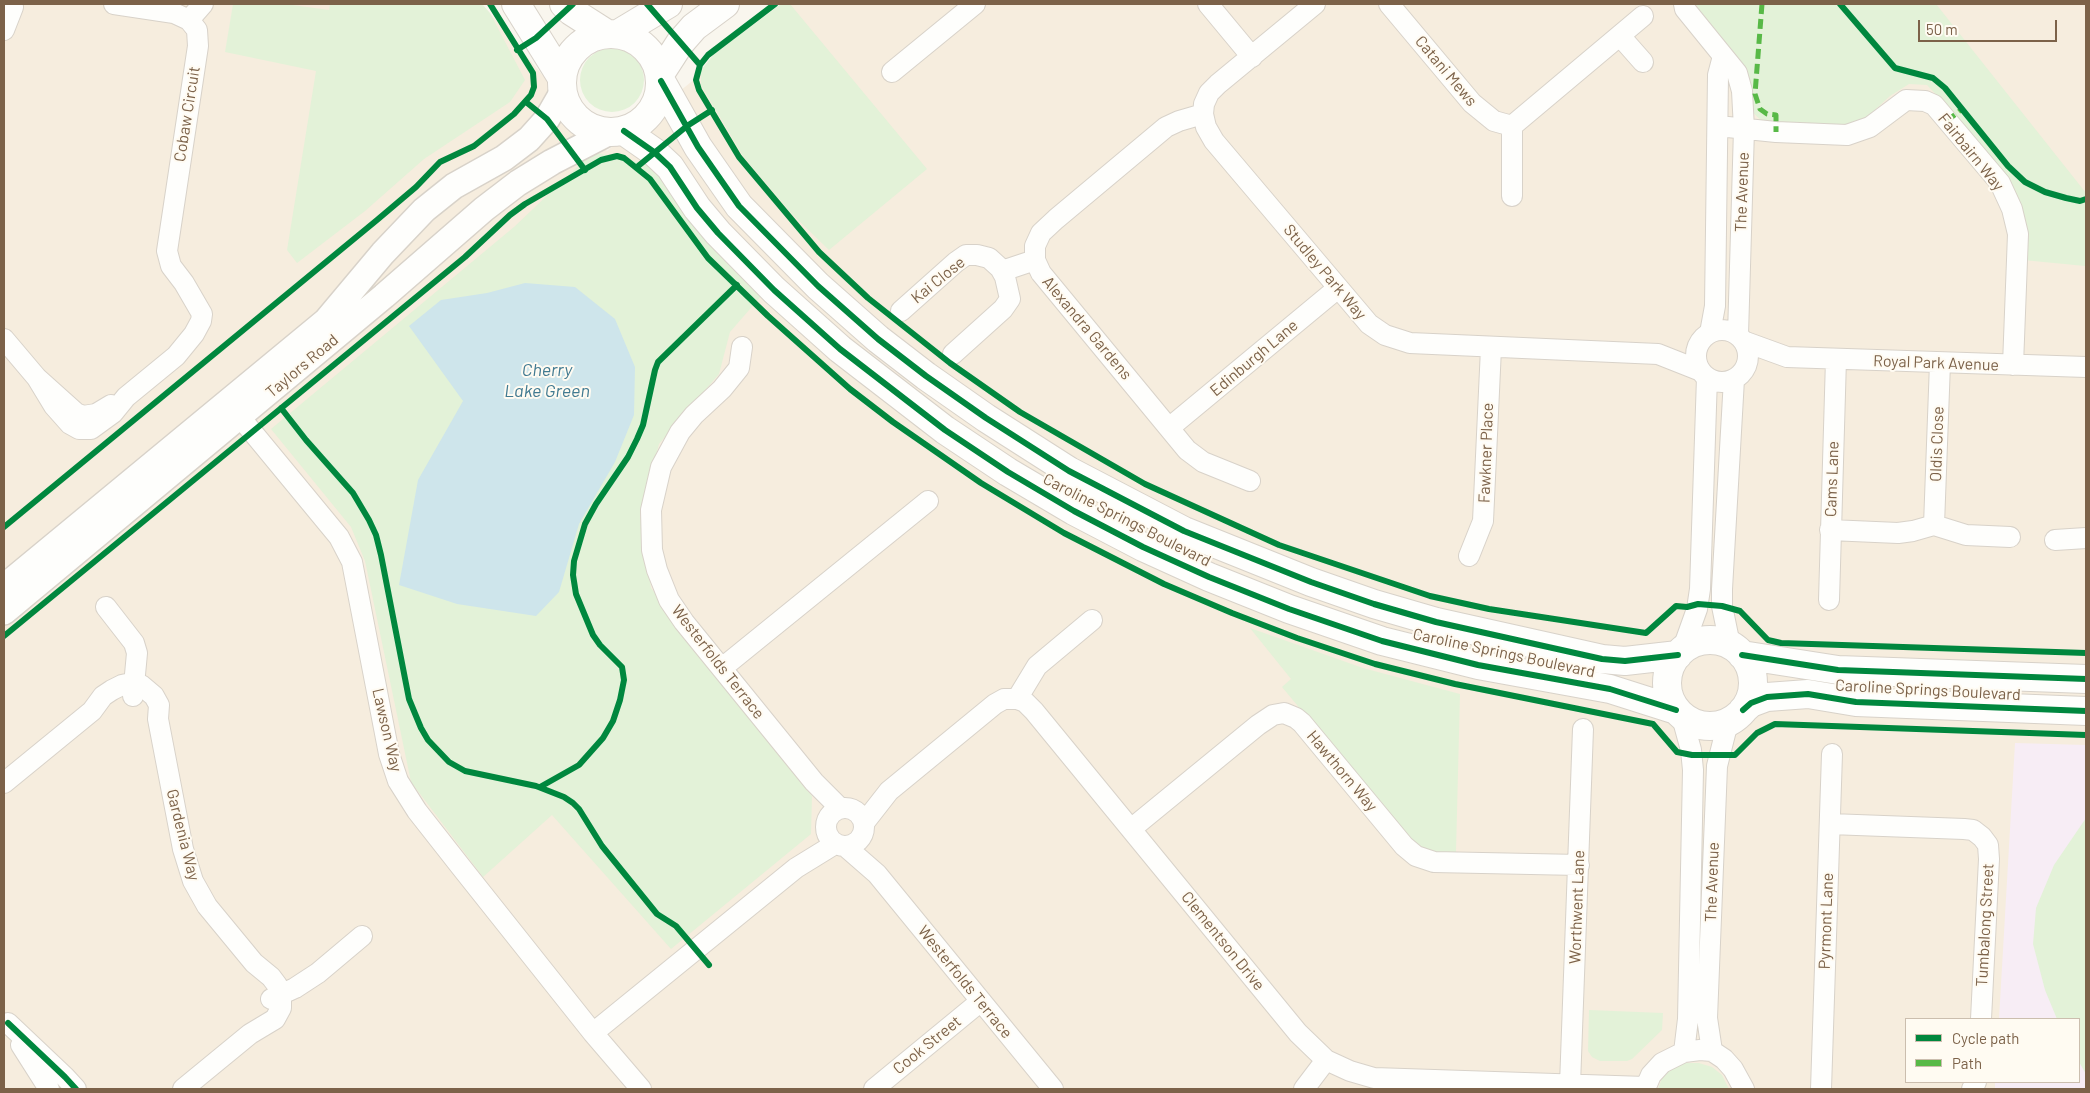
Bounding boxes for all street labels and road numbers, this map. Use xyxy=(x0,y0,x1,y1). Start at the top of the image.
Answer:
street label: Catani Mews xyxy=(1411,32,1481,110)
street label: Cobaw Circuit xyxy=(170,65,204,163)
street label: Fairbairn Way xyxy=(1934,109,2008,195)
street label: The Avenue xyxy=(1731,152,1753,232)
street label: Studley Park Way xyxy=(1280,220,1370,324)
street label: Kai Close xyxy=(907,253,969,307)
street label: Alexandra Gardens xyxy=(1038,272,1136,384)
street label: Edinburgh Lane xyxy=(1206,316,1302,400)
street label: Taylors Road xyxy=(262,330,342,402)
street label: Royal Park Avenue xyxy=(1873,351,1999,375)
street label: Fawkner Place xyxy=(1475,402,1497,504)
street label: Oldis Close xyxy=(1926,406,1948,482)
street label: Cams Lane xyxy=(1821,441,1843,517)
street label: Caroline Springs Boulevard xyxy=(1040,469,1214,571)
street label: Westerfolds Terrace xyxy=(667,601,769,723)
street label: Caroline Springs Boulevard xyxy=(1411,624,1597,682)
street label: Caroline Springs Boulevard xyxy=(1835,676,2021,704)
street label: Lawson Way xyxy=(368,686,406,774)
street label: Hawthorn Way xyxy=(1303,727,1381,815)
street label: Gardenia Way xyxy=(162,787,204,883)
street label: The Avenue xyxy=(1701,842,1723,922)
street label: Worthwent Lane xyxy=(1565,850,1589,964)
street label: Tumbalong Street xyxy=(1972,863,1998,987)
street label: Pyrmont Lane xyxy=(1815,872,1837,970)
street label: Clementson Drive xyxy=(1177,888,1269,994)
street label: Westerfolds Terrace xyxy=(914,922,1016,1042)
street label: Cook Street xyxy=(889,1012,965,1078)

